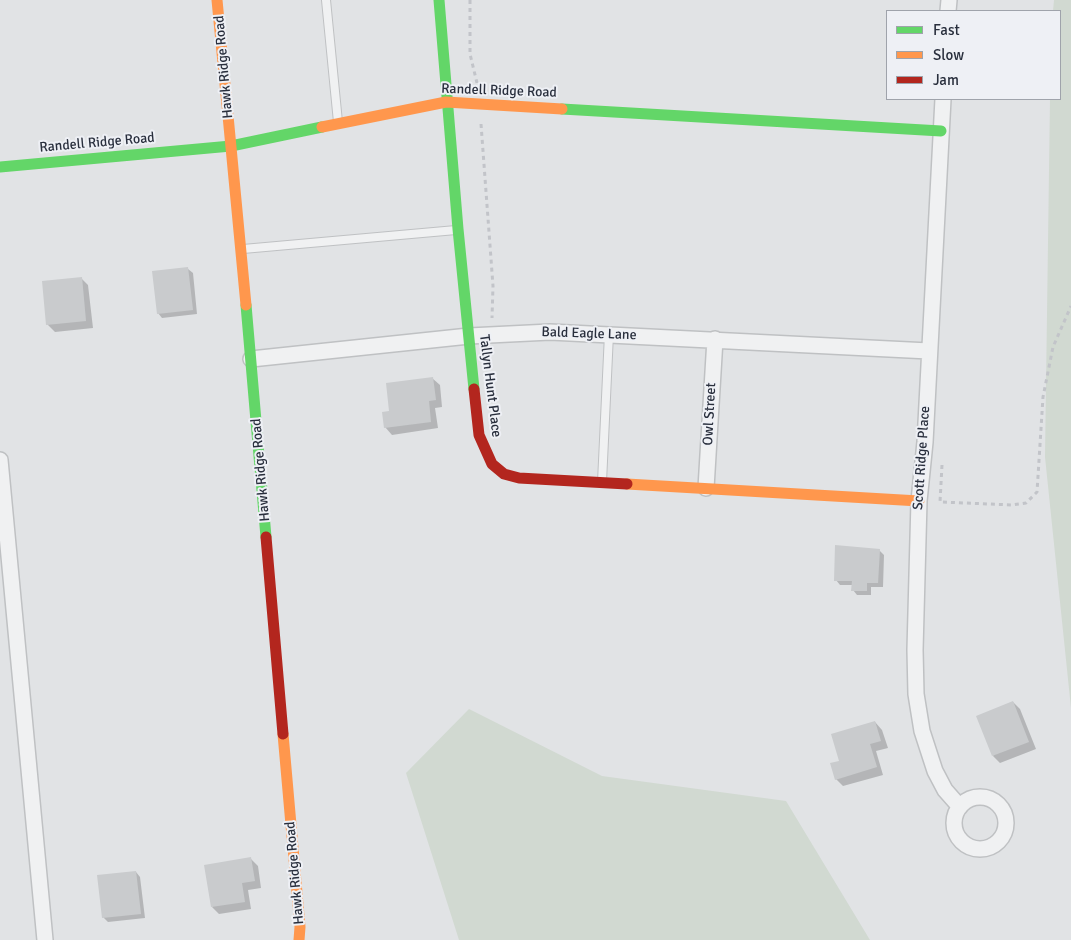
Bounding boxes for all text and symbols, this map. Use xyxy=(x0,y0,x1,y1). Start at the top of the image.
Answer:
legend xyxy=(886,10,1061,100)
street label: Hawk Ridge Road xyxy=(211,15,237,119)
text: Fast xyxy=(933,21,960,39)
text: Slow xyxy=(933,46,964,64)
text: Jam xyxy=(933,71,959,89)
street label: Randell Ridge Road xyxy=(441,81,557,101)
street label: Randell Ridge Road xyxy=(39,130,155,156)
street label: Bald Eagle Lane xyxy=(541,324,637,344)
street label: Tallyn Hunt Place xyxy=(475,334,505,438)
street label: Owl Street xyxy=(700,382,720,446)
street label: Scott Ridge Place xyxy=(910,406,934,510)
street label: Hawk Ridge Road xyxy=(248,418,274,522)
street label: Hawk Ridge Road xyxy=(282,821,308,925)

